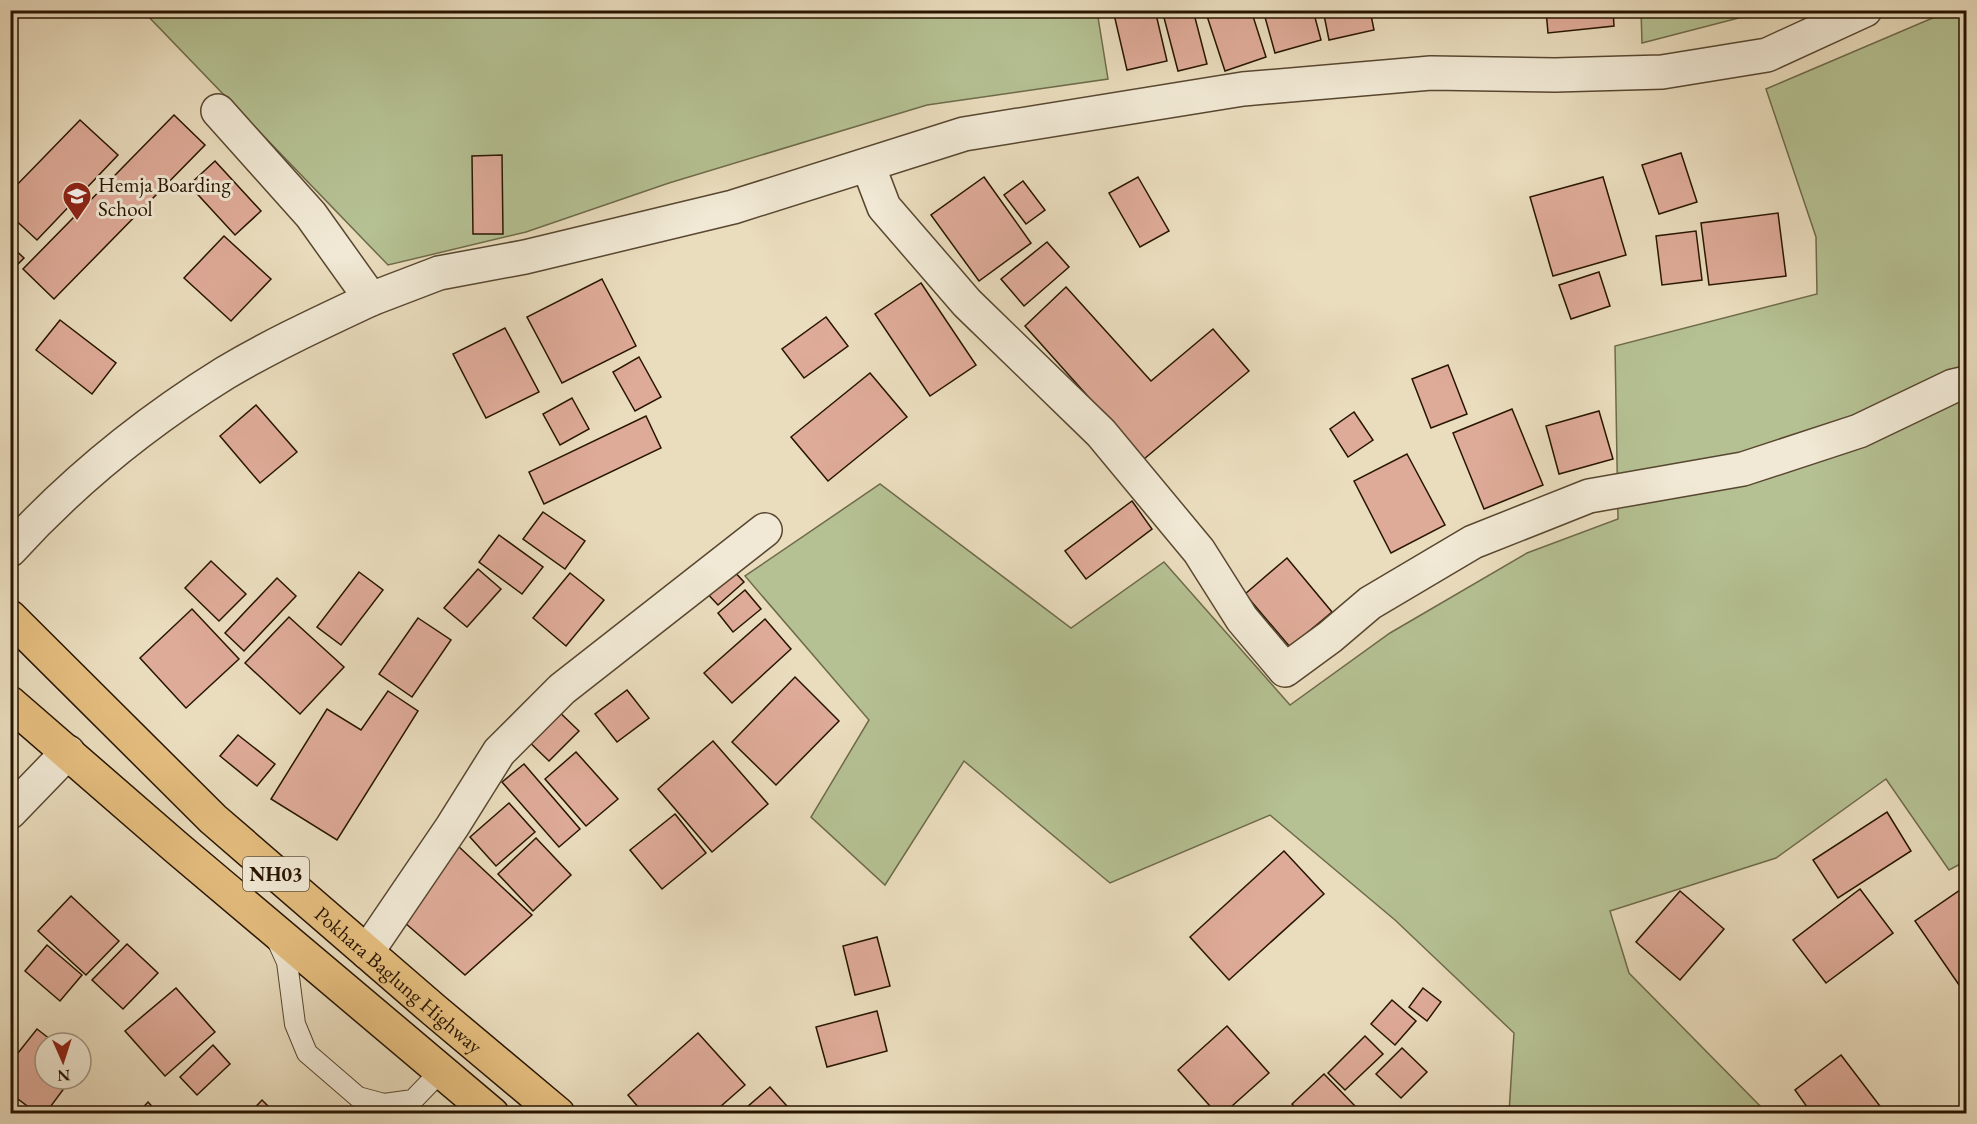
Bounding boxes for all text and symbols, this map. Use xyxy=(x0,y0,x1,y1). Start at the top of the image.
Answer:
place label: Hemja Boarding School xyxy=(98,171,231,222)
school or university icon: Hemja Boarding School xyxy=(61,180,93,222)
road number: NH03 xyxy=(243,857,309,891)
street label: Pokhara Baglung Highway xyxy=(310,900,489,1059)
north arrow xyxy=(33,1031,93,1091)
text: N xyxy=(57,1065,71,1086)

